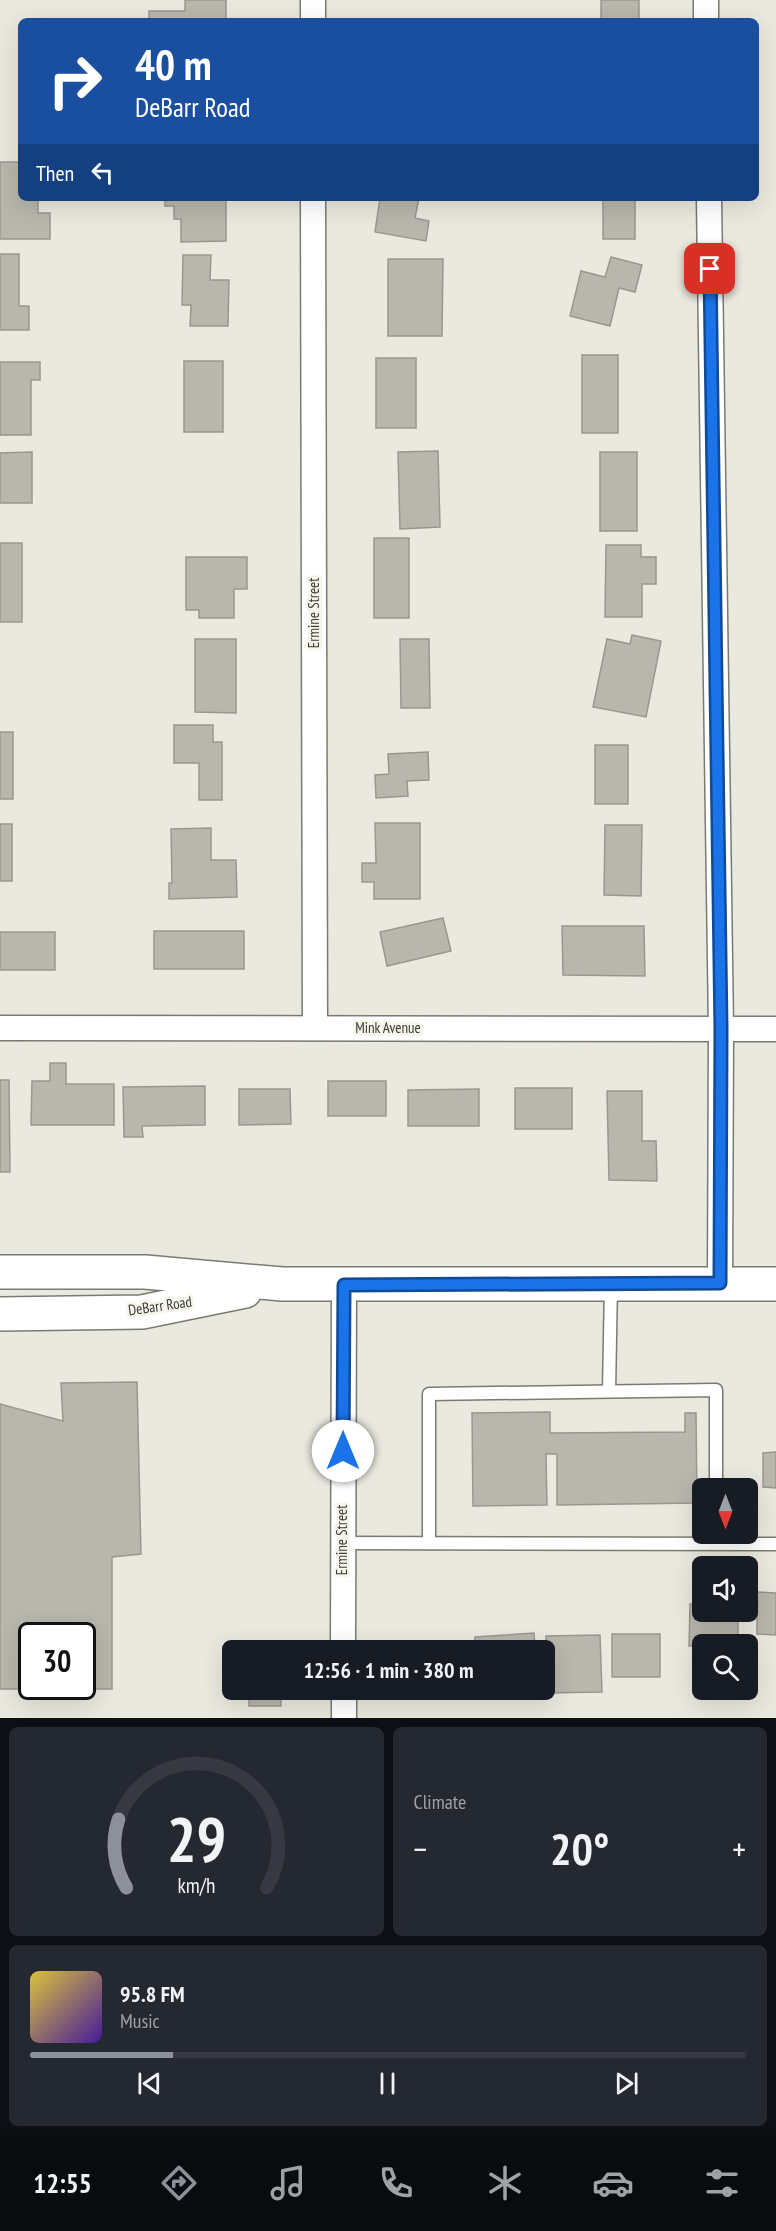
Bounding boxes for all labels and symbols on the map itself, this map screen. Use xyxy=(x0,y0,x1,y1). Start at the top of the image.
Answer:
pin xyxy=(684,243,735,294)
street label: Ermine Street xyxy=(304,578,323,648)
street label: Mink Avenue xyxy=(355,1018,421,1037)
street label: DeBarr Road xyxy=(127,1292,193,1319)
position arrow xyxy=(311,1419,375,1483)
north arrow xyxy=(692,1478,758,1544)
street label: Ermine Street xyxy=(332,1505,351,1575)
speed limit sign: 30 xyxy=(18,1622,96,1700)

